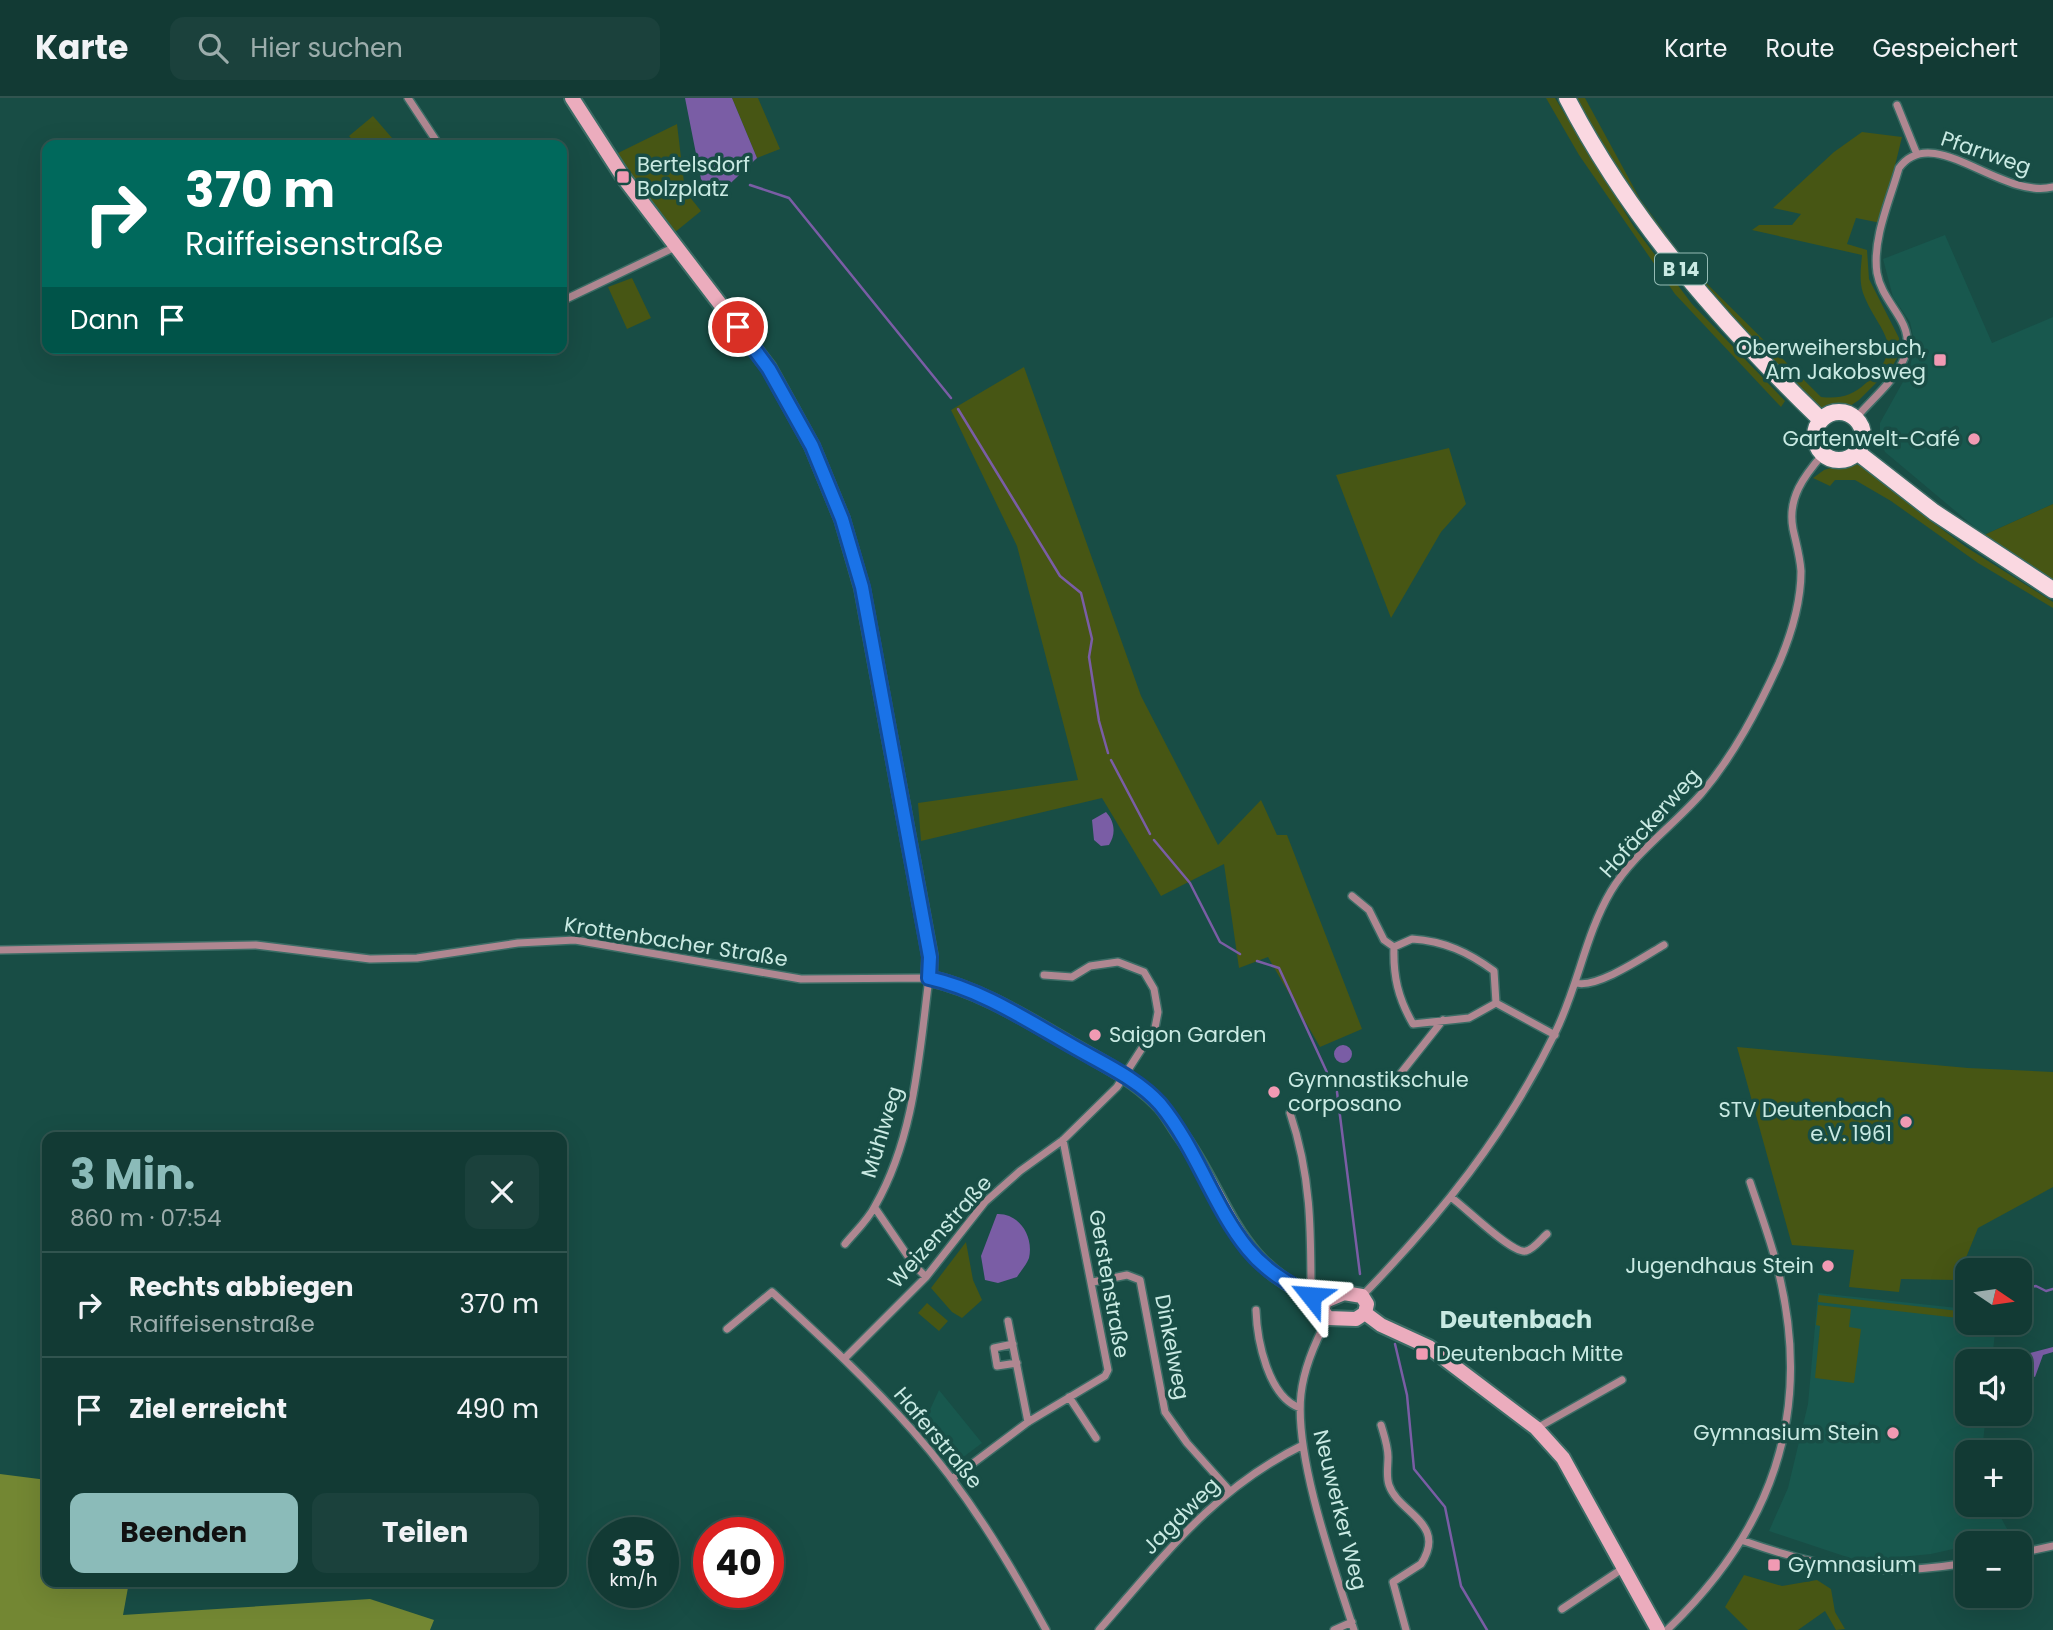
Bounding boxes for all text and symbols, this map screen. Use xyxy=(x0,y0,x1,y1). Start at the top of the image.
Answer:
search box xyxy=(170,17,660,80)
text: Karte xyxy=(35,24,128,71)
icon: search xyxy=(194,29,232,67)
text: Hier suchen xyxy=(250,30,403,66)
text: Karte xyxy=(1664,32,1727,65)
text: Route xyxy=(1765,32,1834,65)
text: Gespeichert xyxy=(1872,32,2018,65)
street label: Pfarrweg xyxy=(1937,124,2035,181)
place label: Bertelsdorf Bolzplatz xyxy=(637,150,750,203)
text: 370 m xyxy=(185,156,335,224)
icon: right xyxy=(70,168,161,259)
marker: Bertelsdorf Bolzplatz xyxy=(615,169,631,185)
text: Raiffeisenstraße xyxy=(185,221,443,266)
road number: B 14 xyxy=(1655,253,1707,284)
pin xyxy=(708,297,768,357)
icon: arrive xyxy=(153,301,191,339)
text: Dann xyxy=(70,302,139,338)
icon: arrive xyxy=(719,308,757,346)
place label: Oberweihersbuch, Am Jakobsweg xyxy=(1736,333,1926,386)
marker: Oberweihersbuch, Am Jakobsweg xyxy=(1932,352,1948,368)
place label: Gartenwelt-Café xyxy=(1783,424,1960,453)
marker: Gartenwelt-Café xyxy=(1966,431,1982,447)
street label: Hofäckerweg xyxy=(1593,762,1707,884)
street label: Krottenbacher Straße xyxy=(562,910,790,974)
place label: Saigon Garden xyxy=(1109,1020,1266,1049)
marker: Saigon Garden xyxy=(1087,1027,1103,1043)
place label: Gymnastikschule corposano xyxy=(1288,1065,1469,1118)
street label: Mühlweg xyxy=(854,1082,909,1181)
marker: Gymnastikschule corposano xyxy=(1266,1084,1282,1100)
place label: STV Deutenbach e.V. 1961 xyxy=(1719,1095,1892,1148)
marker: STV Deutenbach e.V. 1961 xyxy=(1898,1114,1914,1130)
text: 3 Min. xyxy=(70,1145,195,1204)
button: close xyxy=(465,1155,539,1229)
street label: Weizenstraße xyxy=(881,1169,998,1294)
text: 860 m · 07:54 xyxy=(70,1202,221,1234)
street label: Gerstenstraße xyxy=(1082,1207,1137,1360)
place label: Jugendhaus Stein xyxy=(1625,1251,1814,1280)
marker: Jugendhaus Stein xyxy=(1820,1258,1836,1274)
north arrow xyxy=(1955,1258,2032,1335)
map controls xyxy=(1955,1258,2032,1608)
position arrow xyxy=(1274,1259,1348,1333)
text: Rechts abbiegen xyxy=(129,1269,354,1305)
icon: right xyxy=(70,1286,108,1324)
text: 370 m xyxy=(459,1286,539,1322)
street label: Dinkelweg xyxy=(1148,1292,1197,1402)
district label: Deutenbach xyxy=(1440,1303,1592,1336)
text: Raiffeisenstraße xyxy=(129,1308,315,1340)
place label: Deutenbach Mitte xyxy=(1436,1339,1623,1368)
marker: Deutenbach Mitte xyxy=(1414,1346,1430,1362)
button: sound xyxy=(1955,1349,2032,1426)
street label: Haferstraße xyxy=(887,1381,989,1495)
icon: arrive xyxy=(70,1391,108,1429)
text: Ziel erreicht xyxy=(129,1391,287,1427)
text: 490 m xyxy=(456,1391,539,1427)
place label: Gymnasium Stein xyxy=(1693,1418,1879,1447)
marker: Gymnasium Stein xyxy=(1885,1425,1901,1441)
street label: Neuwerker Weg xyxy=(1307,1427,1374,1593)
button: + xyxy=(1955,1440,2032,1517)
street label: Jagdweg xyxy=(1136,1471,1226,1561)
button: Beenden xyxy=(70,1493,298,1573)
button: Teilen xyxy=(312,1493,539,1573)
speed limit sign: 40 xyxy=(693,1517,784,1608)
text: 35 xyxy=(612,1529,655,1578)
button: − xyxy=(1955,1531,2032,1608)
place label: Gymnasium xyxy=(1788,1550,1917,1579)
marker: Gymnasium xyxy=(1766,1557,1782,1573)
text: km/h xyxy=(610,1567,657,1592)

